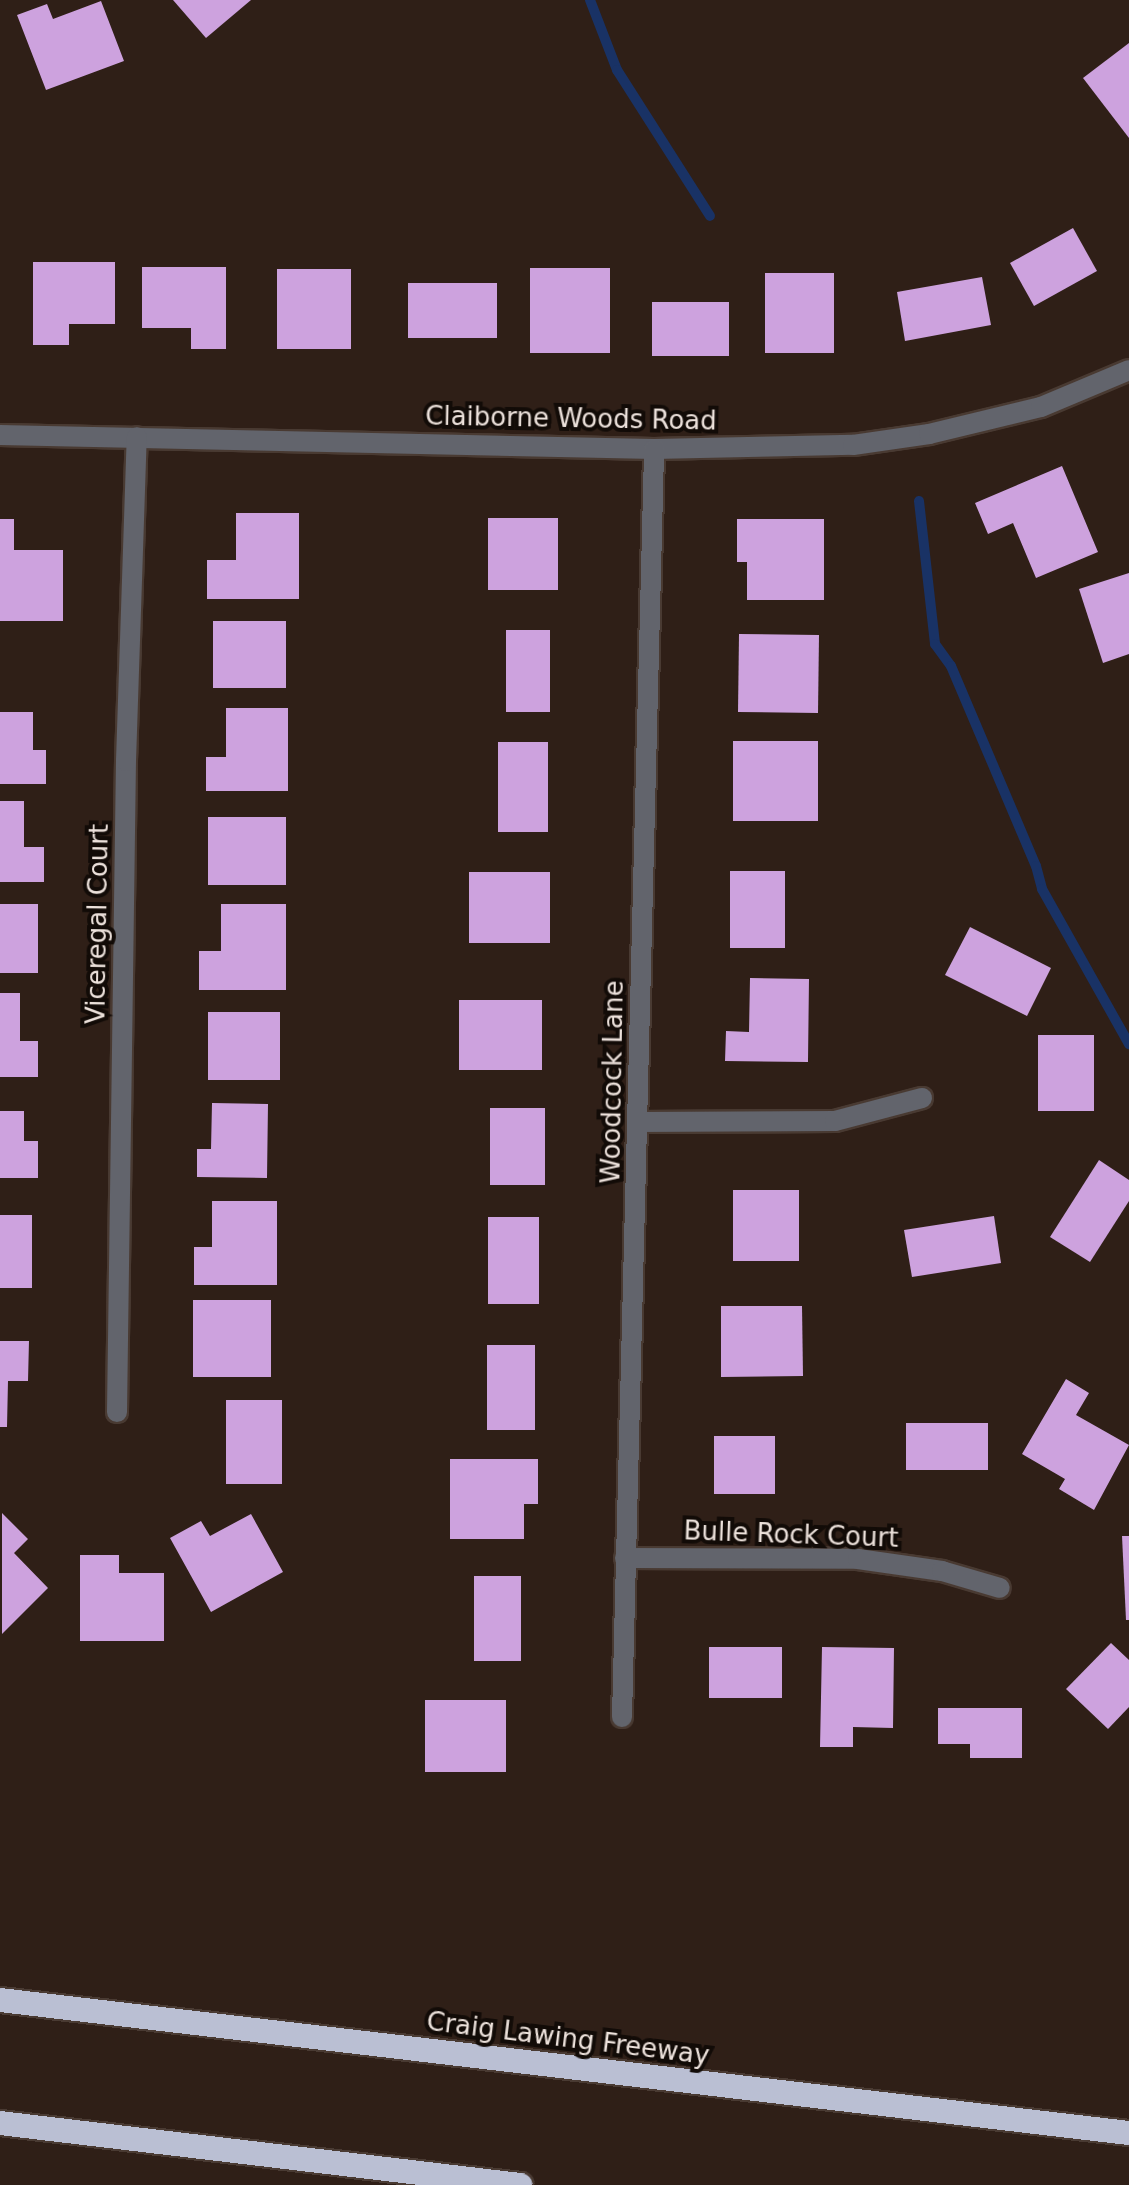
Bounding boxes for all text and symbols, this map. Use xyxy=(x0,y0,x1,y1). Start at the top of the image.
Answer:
street label: Claiborne Woods Road xyxy=(425,401,717,437)
street label: Viceregal Court xyxy=(81,824,115,1024)
street label: Woodcock Lane xyxy=(596,980,630,1184)
street label: Bulle Rock Court xyxy=(683,1516,899,1554)
street label: Craig Lawing Freeway xyxy=(425,2006,711,2072)

